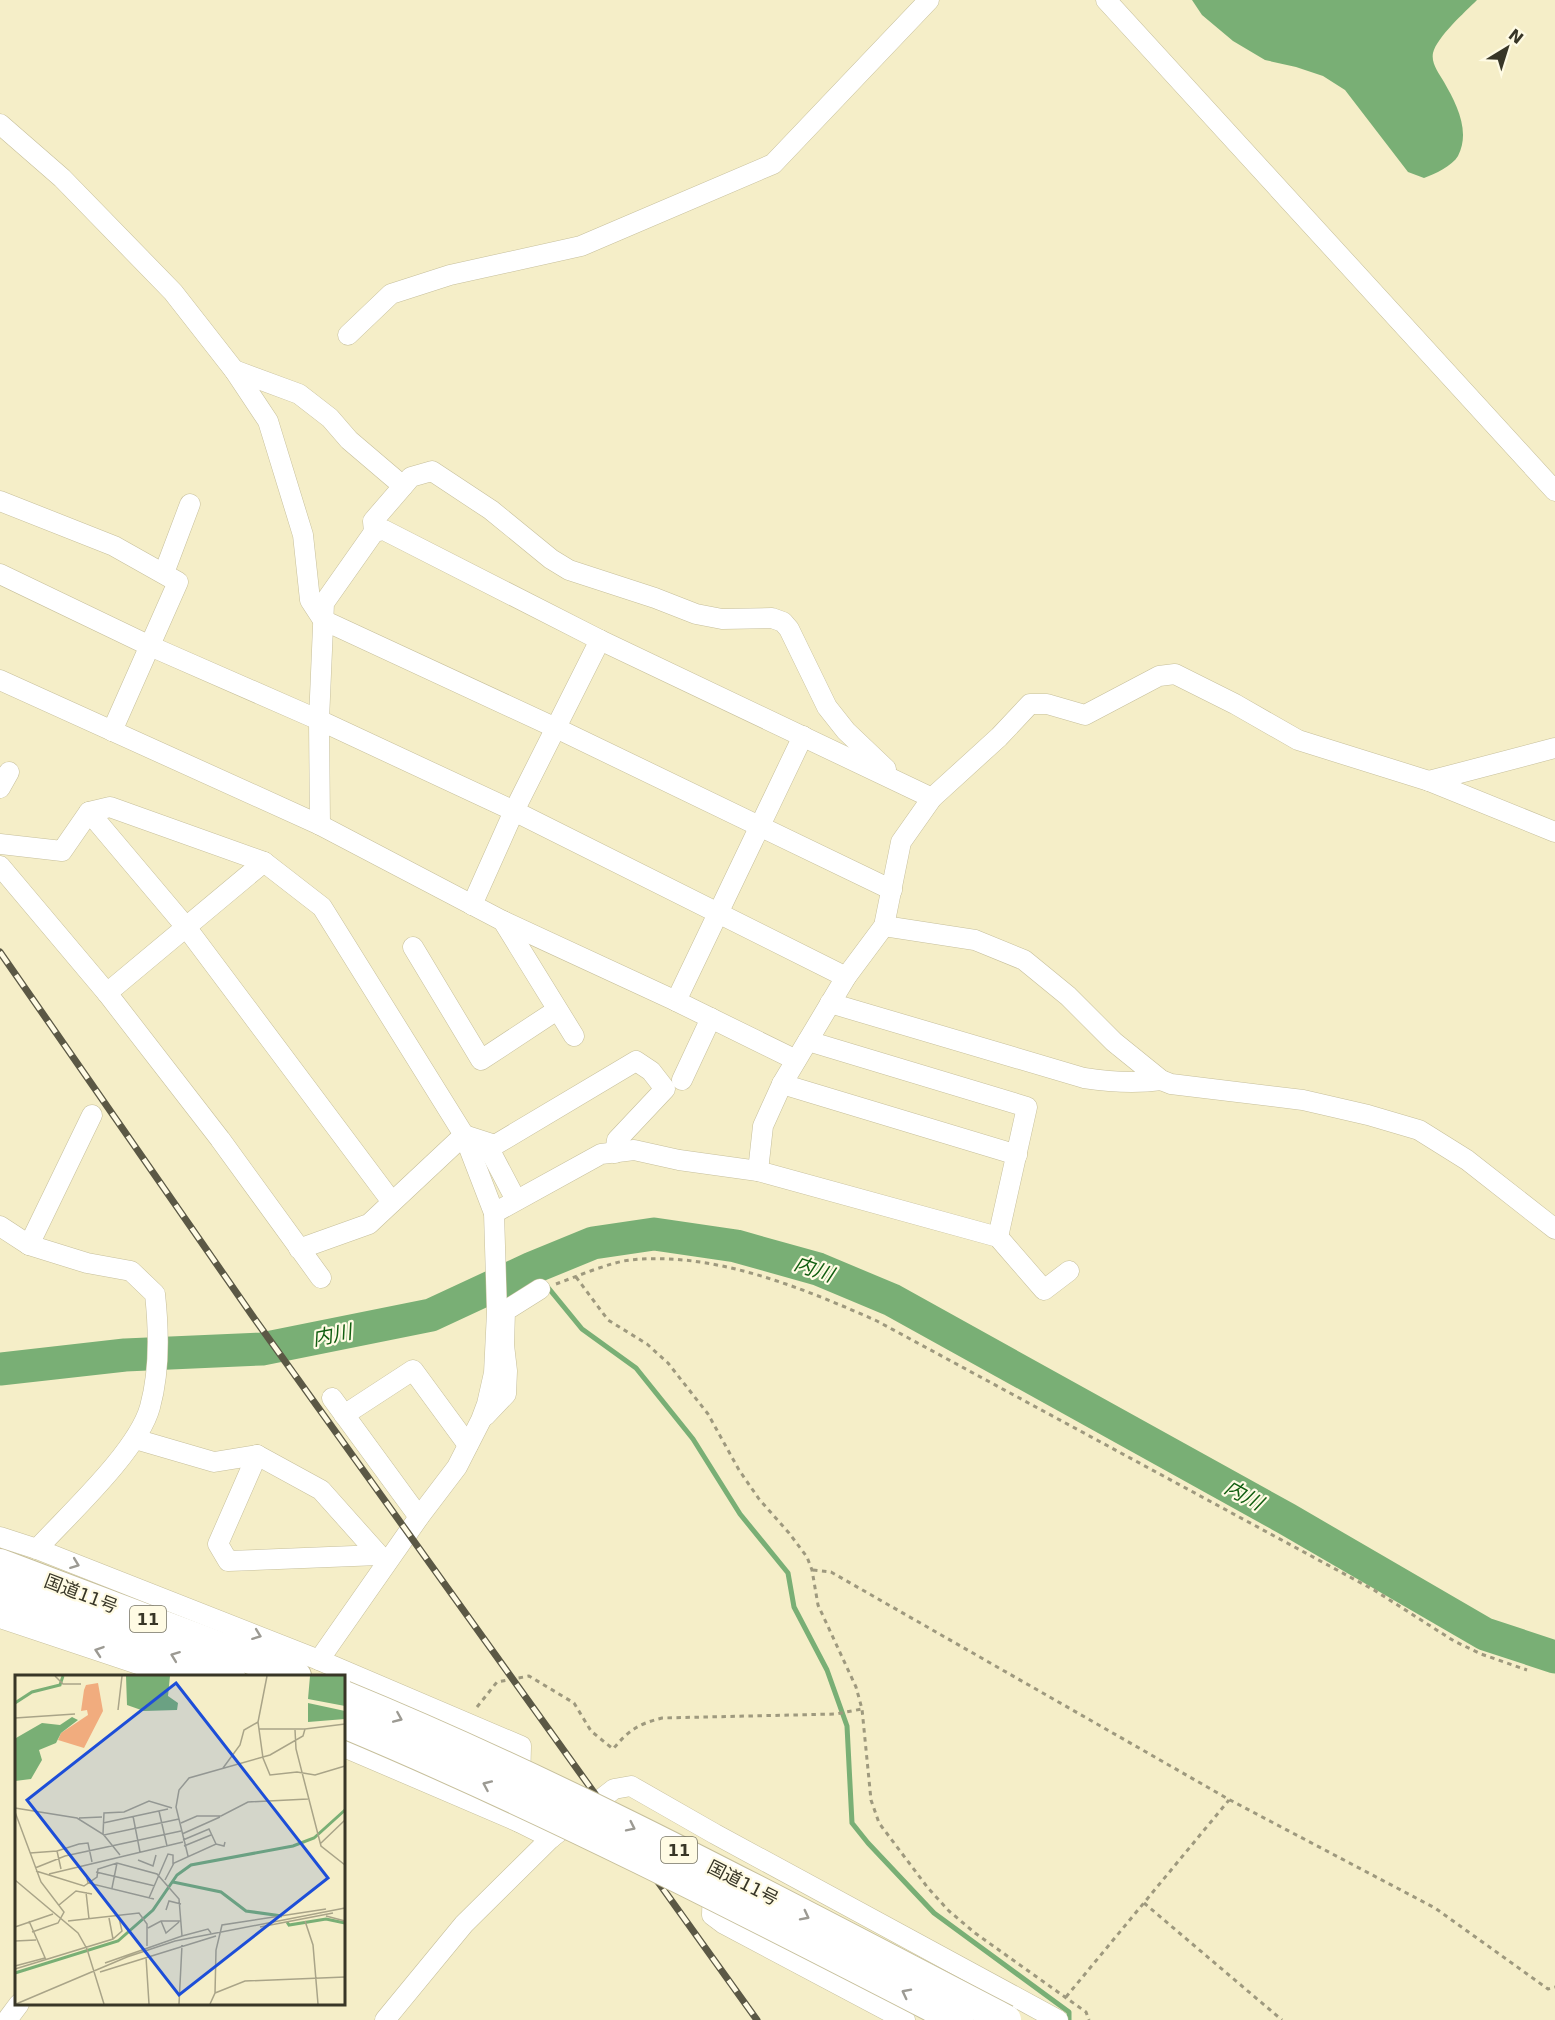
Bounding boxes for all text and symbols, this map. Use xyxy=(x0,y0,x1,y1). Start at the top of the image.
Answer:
north arrow xyxy=(1477,18,1537,78)
text: N xyxy=(1505,25,1527,48)
water label: 内川 xyxy=(791,1251,839,1288)
water label: 内川 xyxy=(310,1319,356,1351)
water label: 内川 xyxy=(1221,1475,1269,1516)
one-way arrow xyxy=(69,1557,80,1569)
street label: 国道11号 xyxy=(42,1570,121,1617)
road number: 11 xyxy=(130,1606,166,1632)
one-way arrow xyxy=(250,1628,261,1640)
one-way arrow xyxy=(94,1645,105,1658)
one-way arrow xyxy=(170,1651,181,1663)
inset map xyxy=(15,1675,345,2005)
one-way arrow xyxy=(391,1711,402,1723)
one-way arrow xyxy=(482,1780,493,1792)
one-way arrow xyxy=(625,1820,636,1832)
road number: 11 xyxy=(661,1837,697,1863)
street label: 国道11号 xyxy=(704,1856,782,1909)
one-way arrow xyxy=(799,1909,810,1920)
one-way arrow xyxy=(902,1989,913,2001)

